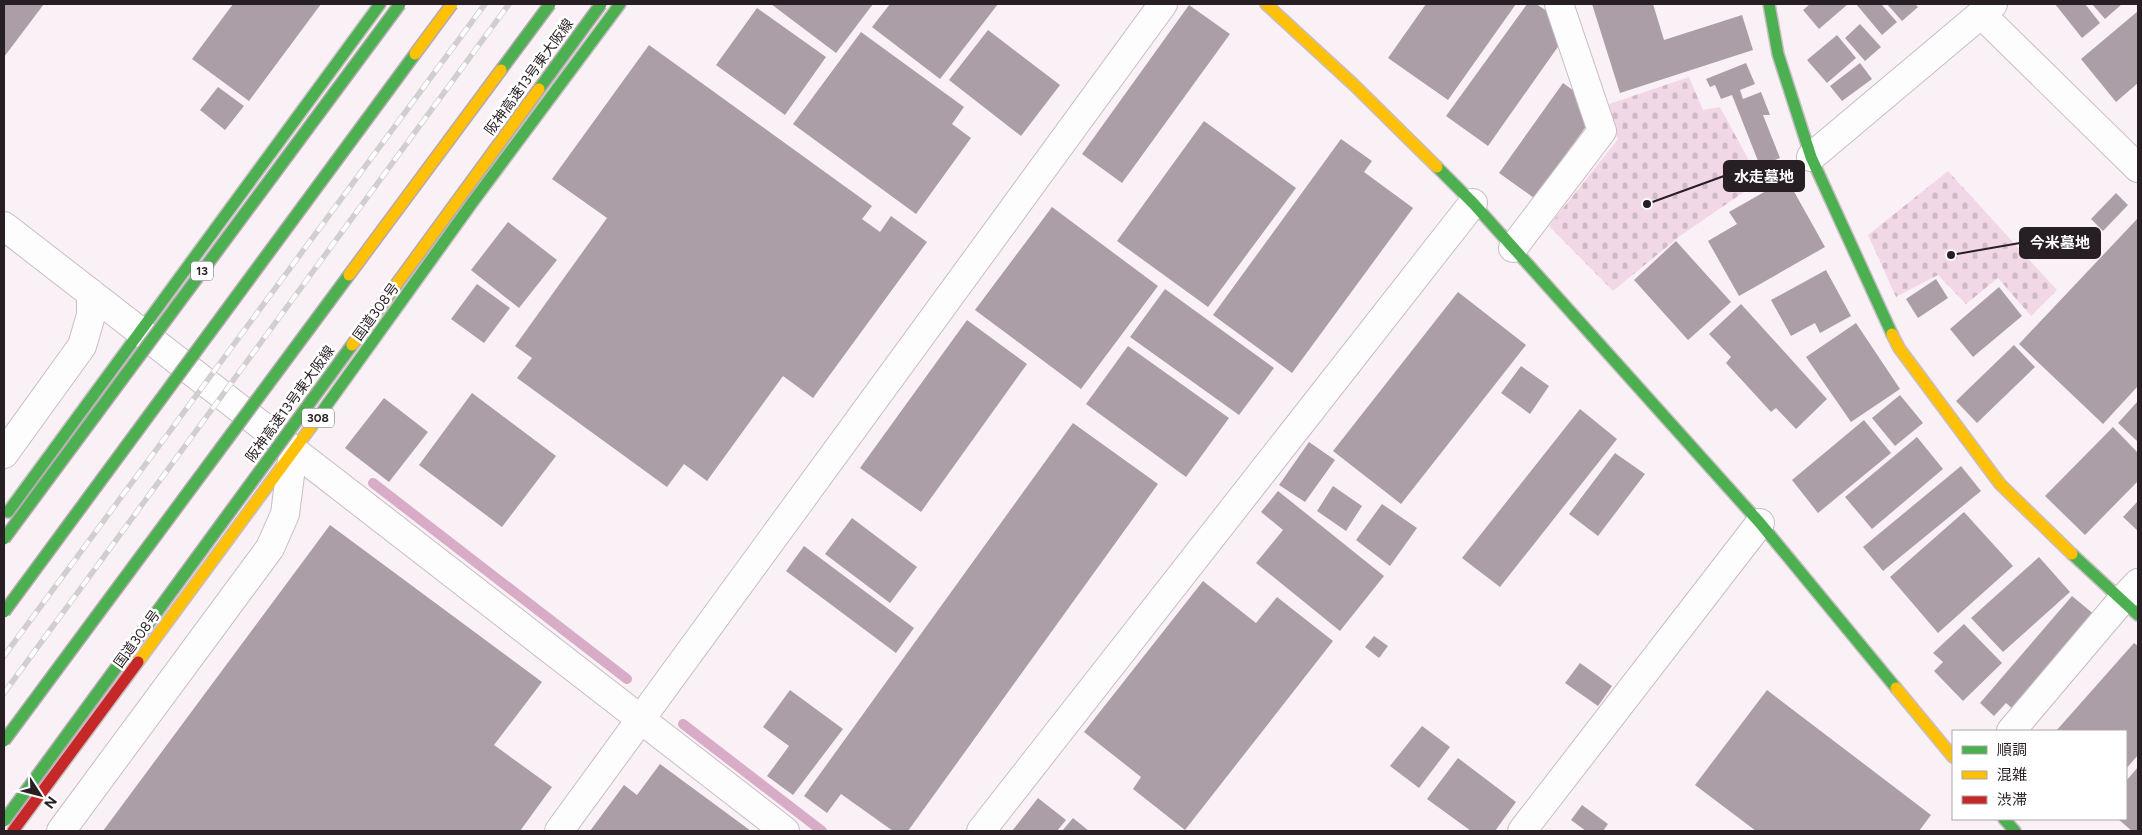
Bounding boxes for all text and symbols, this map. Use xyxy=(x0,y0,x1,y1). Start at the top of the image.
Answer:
street label: 阪神高速13号東大阪線 xyxy=(481,16,577,138)
callout: 水走墓地 xyxy=(1724,161,1804,191)
text: 水走墓地 xyxy=(1734,168,1794,186)
callout: 今米墓地 xyxy=(2020,228,2100,258)
text: 今米墓地 xyxy=(2030,234,2090,252)
road number: 13 xyxy=(191,262,213,280)
street label: 国道308号 xyxy=(349,280,403,344)
street label: 阪神高速13号東大阪線 xyxy=(242,343,338,465)
road number: 308 xyxy=(302,408,334,428)
street label: 国道308号 xyxy=(110,607,164,671)
legend xyxy=(1952,730,2127,820)
text: 順調 xyxy=(1997,741,2027,759)
text: 混雑 xyxy=(1997,766,2027,784)
north arrow xyxy=(15,770,65,820)
text: 渋滞 xyxy=(1997,791,2027,809)
text: N xyxy=(40,793,60,812)

